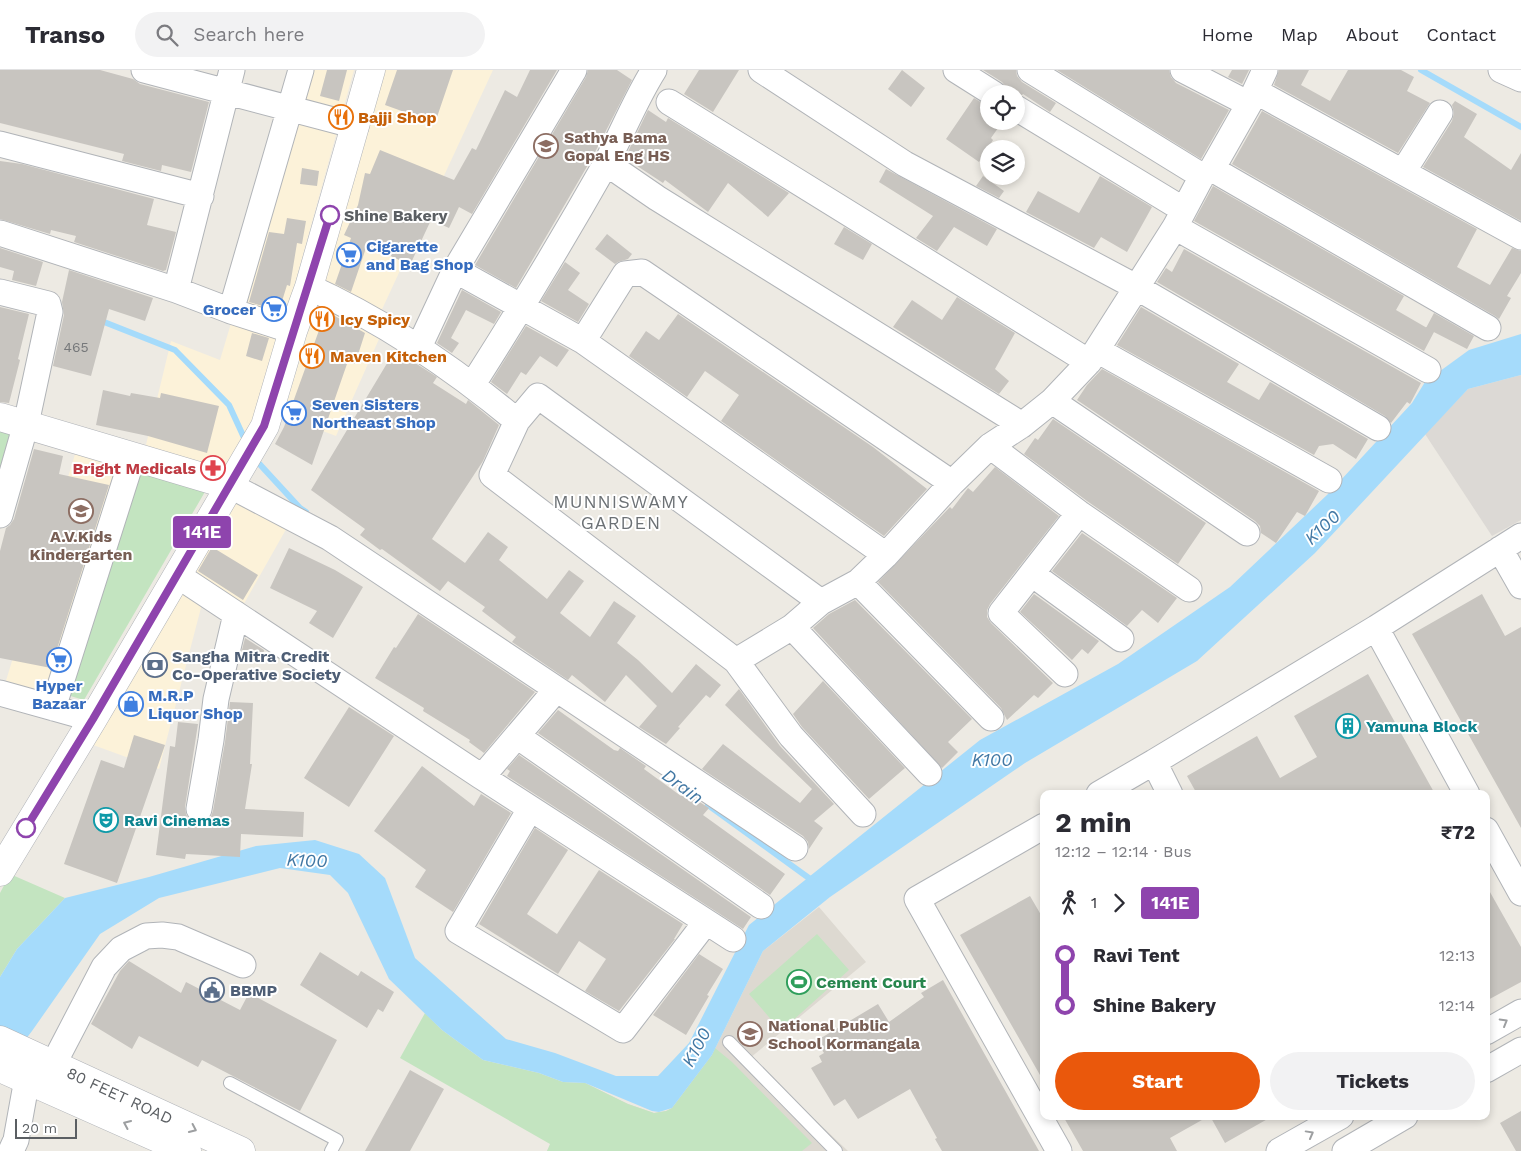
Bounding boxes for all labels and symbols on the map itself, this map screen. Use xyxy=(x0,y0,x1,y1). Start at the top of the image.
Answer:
restaurant icon: Bajji Shop xyxy=(328,104,354,130)
place label: Bajji Shop xyxy=(358,108,437,127)
place label: Sathya Bama Gopal Eng HS xyxy=(564,128,670,165)
school or university icon: Sathya Bama Gopal Eng HS xyxy=(533,133,559,159)
marker: Shine Bakery xyxy=(320,205,340,225)
place label: Shine Bakery xyxy=(344,206,449,225)
place label: Cigarette and Bag Shop xyxy=(366,237,473,274)
supermarket icon: Cigarette and Bag Shop xyxy=(336,242,362,268)
supermarket icon: Grocer xyxy=(261,296,287,322)
place label: Grocer xyxy=(203,300,256,319)
restaurant icon: Icy Spicy xyxy=(309,306,335,332)
place label: Icy Spicy xyxy=(340,310,411,329)
house number: 465 xyxy=(63,339,89,355)
restaurant icon: Maven Kitchen xyxy=(299,343,325,369)
place label: Maven Kitchen xyxy=(330,347,447,366)
place label: Seven Sisters Northeast Shop xyxy=(312,395,436,432)
supermarket icon: Seven Sisters Northeast Shop xyxy=(281,400,307,426)
pharmacy icon: Bright Medicals xyxy=(200,455,226,481)
place label: Bright Medicals xyxy=(73,459,196,478)
district label: MUNNISWAMY GARDEN xyxy=(553,491,689,533)
school or university icon: A.V.Kids Kindergarten xyxy=(68,498,94,524)
water label: K100 xyxy=(1300,505,1344,549)
line badge: 141E xyxy=(167,516,237,548)
place label: A.V.Kids Kindergarten xyxy=(30,527,132,564)
supermarket icon: Hyper Bazaar xyxy=(46,647,72,673)
place label: Sangha Mitra Credit Co-Operative Society xyxy=(172,647,342,684)
bank icon: Sangha Mitra Credit Co-Operative Society xyxy=(142,652,168,678)
place label: Hyper Bazaar xyxy=(32,676,86,713)
place label: M.R.P Liquor Shop xyxy=(148,686,243,723)
shop icon: M.R.P Liquor Shop xyxy=(118,691,144,717)
building icon: Yamuna Block xyxy=(1335,713,1361,739)
place label: Yamuna Block xyxy=(1366,717,1478,736)
water label: K100 xyxy=(972,749,1013,770)
water label: Drain xyxy=(658,764,708,808)
theatre icon: Ravi Cinemas xyxy=(93,807,119,833)
place label: Ravi Cinemas xyxy=(124,811,230,830)
unlabelled marker xyxy=(16,818,36,838)
water label: K100 xyxy=(286,849,328,871)
sports icon: Cement Court xyxy=(786,969,812,995)
place label: Cement Court xyxy=(816,973,926,992)
public building icon: BBMP xyxy=(199,977,225,1003)
place label: BBMP xyxy=(230,981,277,1000)
place label: National Public School Kormangala xyxy=(768,1016,921,1053)
one-way arrow xyxy=(1498,1019,1507,1029)
school or university icon: National Public School Kormangala xyxy=(737,1021,763,1047)
water label: K100 xyxy=(677,1024,715,1070)
street label: 80 FEET ROAD xyxy=(64,1063,176,1128)
scale bar xyxy=(15,1116,78,1139)
one-way arrow xyxy=(123,1119,132,1130)
one-way arrow xyxy=(188,1122,197,1133)
one-way arrow xyxy=(1305,1130,1314,1140)

